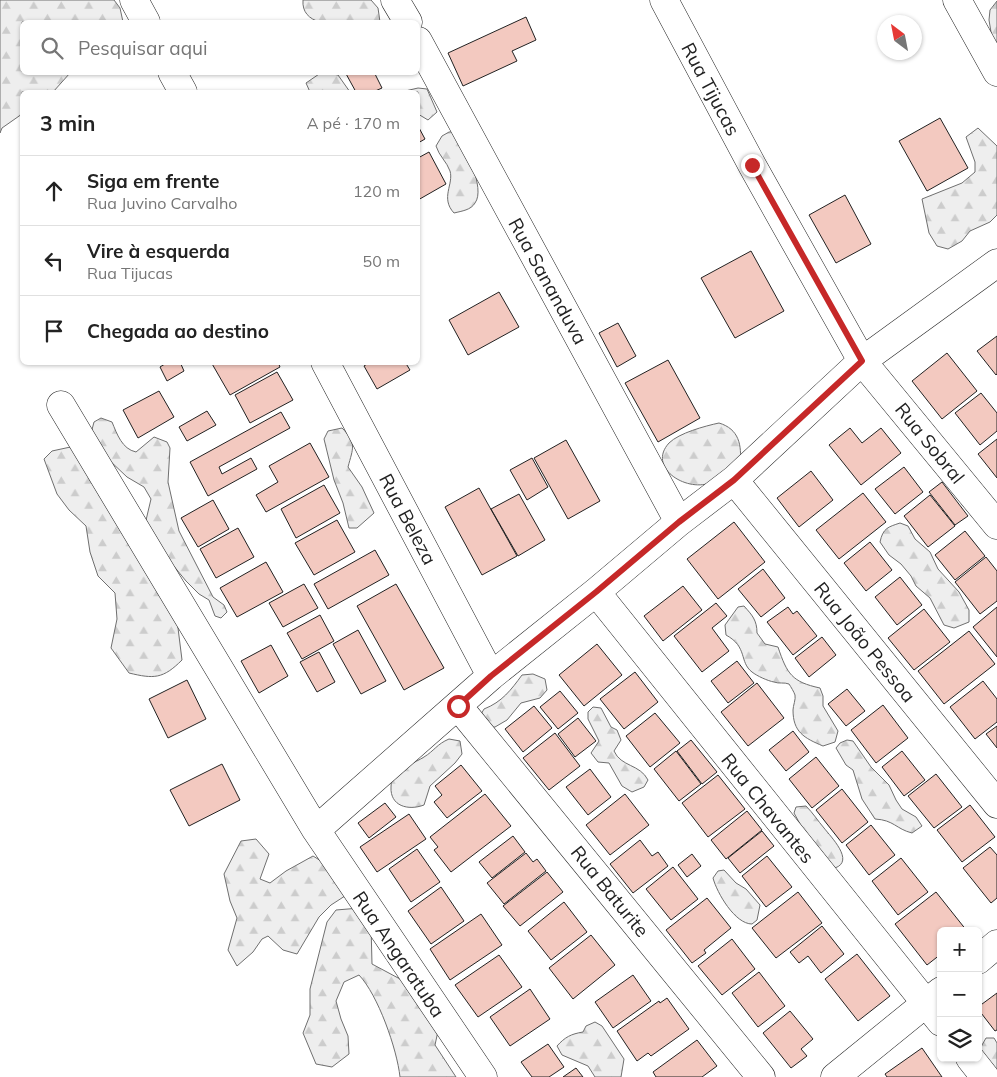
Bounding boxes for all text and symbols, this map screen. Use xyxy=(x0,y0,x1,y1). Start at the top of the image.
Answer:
north arrow xyxy=(877,15,922,60)
search box xyxy=(20,20,420,75)
icon: search xyxy=(38,34,66,62)
text: Pesquisar aqui xyxy=(78,36,208,60)
street label: Rua Tijucas xyxy=(676,38,746,140)
text: 3 min xyxy=(40,110,95,136)
text: A pé · 170 m xyxy=(307,113,400,133)
route end xyxy=(741,154,764,177)
text: Siga em frente xyxy=(87,169,219,193)
icon: ahead xyxy=(40,177,68,205)
text: 120 m xyxy=(353,181,400,201)
text: Rua Juvino Carvalho xyxy=(87,193,237,213)
street label: Rua Sananduva xyxy=(503,214,593,348)
text: Vire à esquerda xyxy=(87,239,230,263)
icon: left xyxy=(40,247,68,275)
text: 50 m xyxy=(363,251,400,271)
text: Rua Tijucas xyxy=(87,263,173,283)
icon: arrive xyxy=(40,317,68,345)
text: Chegada ao destino xyxy=(87,319,269,343)
street label: Rua Sobral xyxy=(890,398,970,488)
street label: Rua Beleza xyxy=(374,469,442,569)
street label: Rua João Pessoa xyxy=(809,577,921,707)
route start xyxy=(447,695,470,718)
street label: Rua Chavantes xyxy=(716,748,820,868)
street label: Rua Baturite xyxy=(566,840,654,942)
street label: Rua Angaratuba xyxy=(348,886,450,1022)
map controls xyxy=(937,927,982,1062)
button: + xyxy=(937,927,982,972)
button: − xyxy=(937,972,982,1017)
button: layers xyxy=(937,1017,982,1062)

